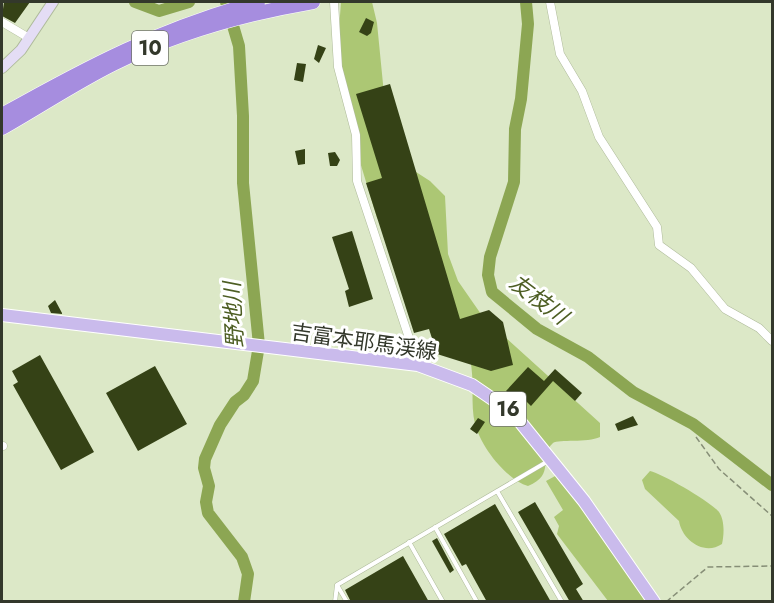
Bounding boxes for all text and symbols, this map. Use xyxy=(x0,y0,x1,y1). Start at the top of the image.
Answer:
road number: 10 xyxy=(132,31,168,65)
water label: 友枝川 xyxy=(503,266,577,333)
water label: 野地川 xyxy=(215,279,251,349)
street label: 吉富本耶馬渓線 xyxy=(289,317,439,367)
road number: 16 xyxy=(490,392,526,426)

